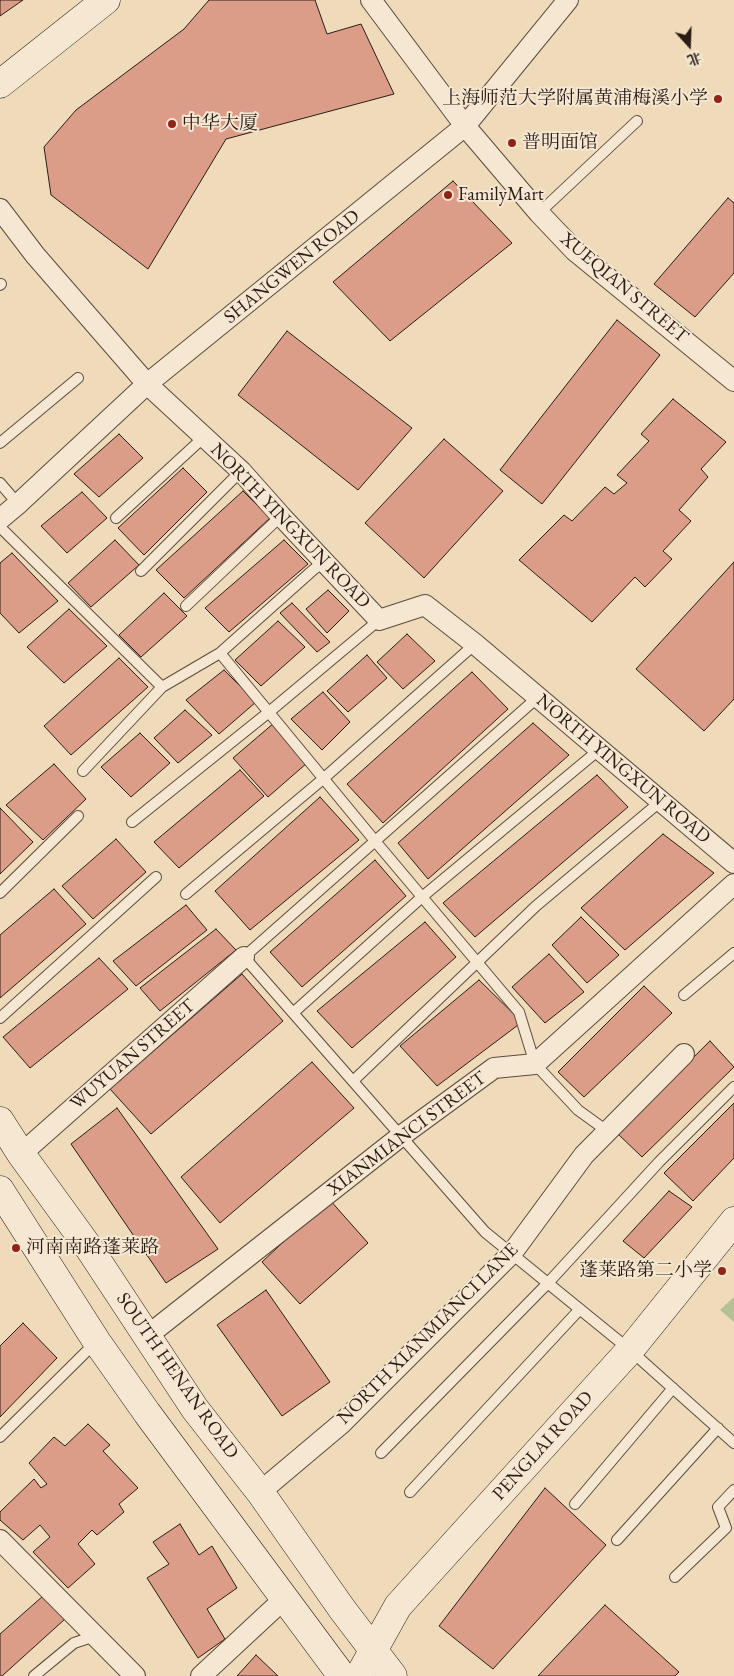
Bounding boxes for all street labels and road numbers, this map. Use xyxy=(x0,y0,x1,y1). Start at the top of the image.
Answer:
street label: SHANGWEN ROAD xyxy=(219,205,365,329)
street label: XUEQIAN STREET xyxy=(555,228,693,348)
street label: NORTH YINGXUN ROAD xyxy=(205,439,375,613)
street label: NORTH YINGXUN ROAD xyxy=(531,689,715,849)
street label: WUYUAN STREET xyxy=(66,995,200,1115)
street label: XIANMIANCI STREET xyxy=(323,1067,491,1201)
street label: NORTH XIANMIANCI LANE xyxy=(333,1239,523,1429)
street label: SOUTH HENAN ROAD xyxy=(111,1289,243,1463)
street label: PENGLAI ROAD xyxy=(488,1387,598,1505)

